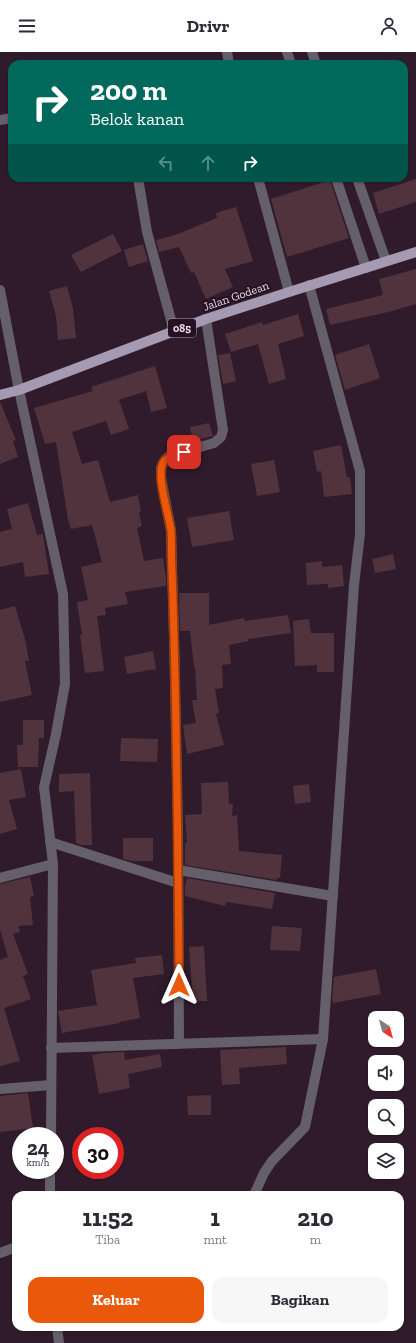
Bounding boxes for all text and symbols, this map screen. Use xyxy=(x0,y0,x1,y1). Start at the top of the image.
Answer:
icon: menu xyxy=(16,15,38,37)
text: Drivr xyxy=(186,15,230,37)
icon: person xyxy=(378,15,400,37)
text: 200 m xyxy=(90,74,167,107)
icon: right xyxy=(24,76,76,128)
text: Belok kanan xyxy=(90,108,184,130)
icon: left xyxy=(155,152,177,174)
icon: ahead xyxy=(197,152,219,174)
icon: right xyxy=(239,152,261,174)
street label: Jalan Godean xyxy=(201,278,271,314)
road number: 085 xyxy=(168,319,196,337)
pin xyxy=(167,435,201,469)
icon: arrive xyxy=(173,441,195,463)
position arrow xyxy=(158,964,200,1006)
north arrow xyxy=(368,1011,404,1047)
map controls xyxy=(368,1011,404,1179)
button: sound xyxy=(368,1055,404,1091)
button: search xyxy=(368,1099,404,1135)
speed limit sign: 30 xyxy=(72,1127,124,1179)
text: 24 xyxy=(27,1136,49,1160)
button: layers xyxy=(368,1143,404,1179)
text: km/h xyxy=(27,1157,49,1169)
text: 11:52 xyxy=(82,1203,133,1232)
text: 1 xyxy=(210,1203,220,1232)
text: 210 xyxy=(297,1203,334,1232)
text: Tiba xyxy=(95,1232,120,1247)
text: mnt xyxy=(203,1232,227,1247)
text: m xyxy=(310,1232,321,1247)
button: Keluar xyxy=(28,1277,204,1323)
button: Bagikan xyxy=(212,1277,388,1323)

